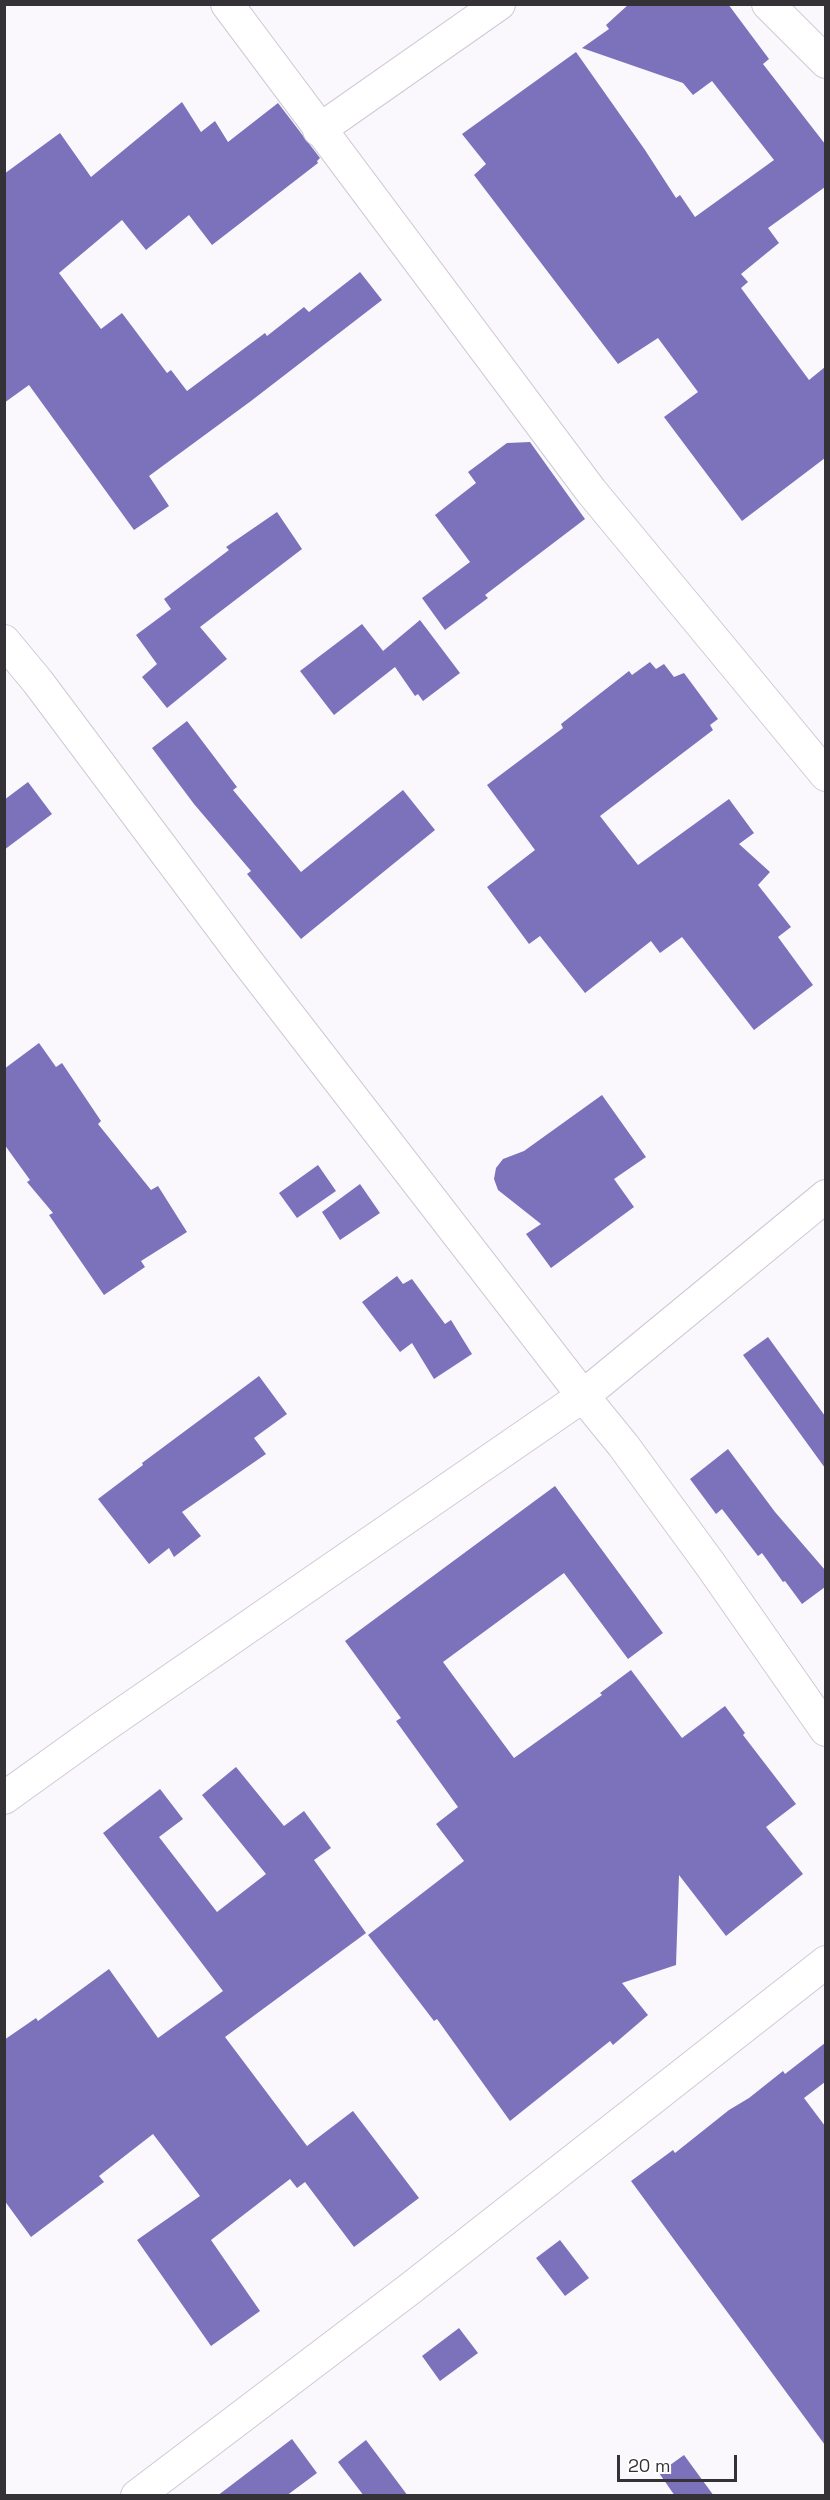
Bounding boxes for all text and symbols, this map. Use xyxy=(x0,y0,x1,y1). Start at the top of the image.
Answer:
scale bar xyxy=(620,2443,740,2481)
text: 20 m xyxy=(628,2454,671,2477)

